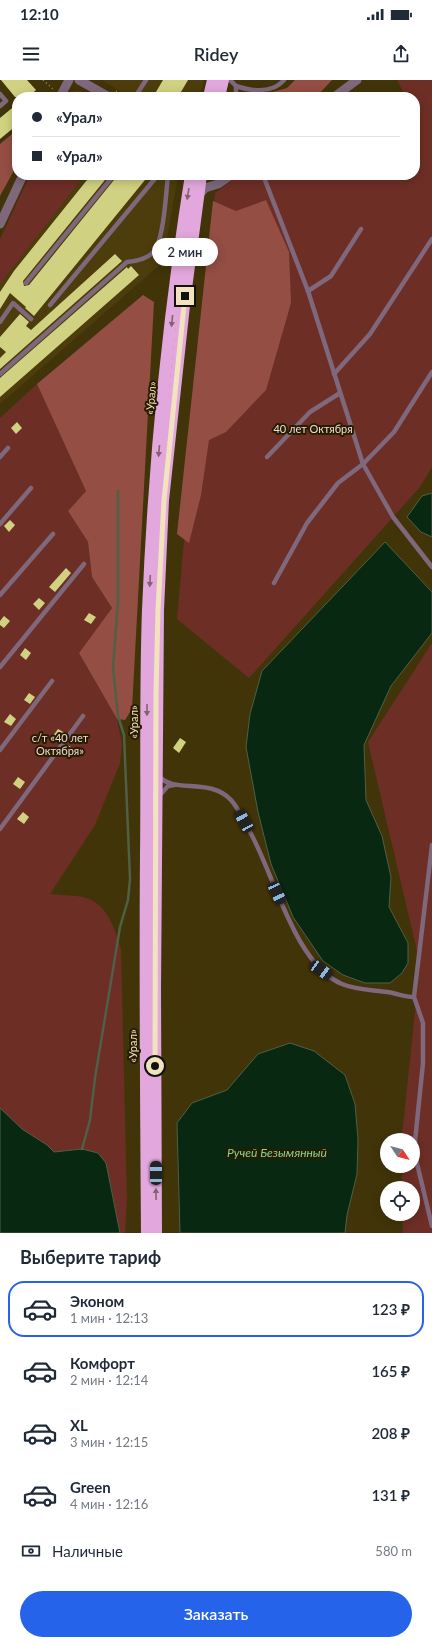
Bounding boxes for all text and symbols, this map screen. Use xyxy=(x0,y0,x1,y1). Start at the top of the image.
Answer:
text: 12:10 xyxy=(20,5,59,23)
icon: menu xyxy=(20,43,42,65)
text: Ridey xyxy=(194,43,238,65)
icon: share xyxy=(390,43,412,65)
text: «Урал» xyxy=(56,108,103,126)
text: «Урал» xyxy=(56,147,103,165)
one-way arrow xyxy=(185,188,191,200)
callout: 2 мин xyxy=(152,238,218,266)
text: 2 мин xyxy=(168,244,202,260)
route end xyxy=(176,287,194,305)
one-way arrow xyxy=(168,315,175,328)
street label: «Урал» xyxy=(143,381,158,415)
park label: 40 лет Октября xyxy=(273,422,353,435)
one-way arrow xyxy=(156,445,163,457)
one-way arrow xyxy=(147,575,153,588)
one-way arrow xyxy=(144,704,150,717)
street label: «Урал» xyxy=(127,705,140,739)
park label: с/т «40 лет Октября» xyxy=(32,731,89,757)
car xyxy=(233,808,255,834)
car xyxy=(266,880,288,906)
car xyxy=(308,958,334,982)
street label: «Урал» xyxy=(126,1029,139,1063)
route start xyxy=(146,1057,164,1075)
north arrow xyxy=(380,1133,420,1173)
map controls xyxy=(380,1133,420,1221)
water label: Ручей Безымянный xyxy=(227,1145,327,1160)
car xyxy=(150,1161,162,1185)
button: locate xyxy=(380,1181,420,1221)
one-way arrow xyxy=(153,1187,159,1200)
text: Выберите тариф xyxy=(20,1246,161,1268)
icon: car xyxy=(22,1291,58,1327)
text: Эконом xyxy=(70,1292,124,1310)
text: 123 ₽ xyxy=(371,1300,410,1318)
text: 1 мин · 12:13 xyxy=(70,1310,148,1326)
icon: car xyxy=(22,1353,58,1389)
text: Комфорт xyxy=(70,1354,135,1372)
text: 165 ₽ xyxy=(371,1362,410,1380)
text: 2 мин · 12:14 xyxy=(70,1372,148,1388)
icon: car xyxy=(22,1415,58,1451)
text: XL xyxy=(70,1416,88,1434)
text: 208 ₽ xyxy=(371,1424,410,1442)
text: 3 мин · 12:15 xyxy=(70,1434,148,1450)
icon: car xyxy=(22,1477,58,1513)
text: Green xyxy=(70,1478,111,1496)
text: 131 ₽ xyxy=(371,1486,410,1504)
text: 4 мин · 12:16 xyxy=(70,1496,148,1512)
icon: cash xyxy=(20,1540,42,1562)
text: Наличные xyxy=(52,1542,123,1560)
text: 580 m xyxy=(375,1543,412,1559)
button: Заказать xyxy=(20,1591,412,1637)

